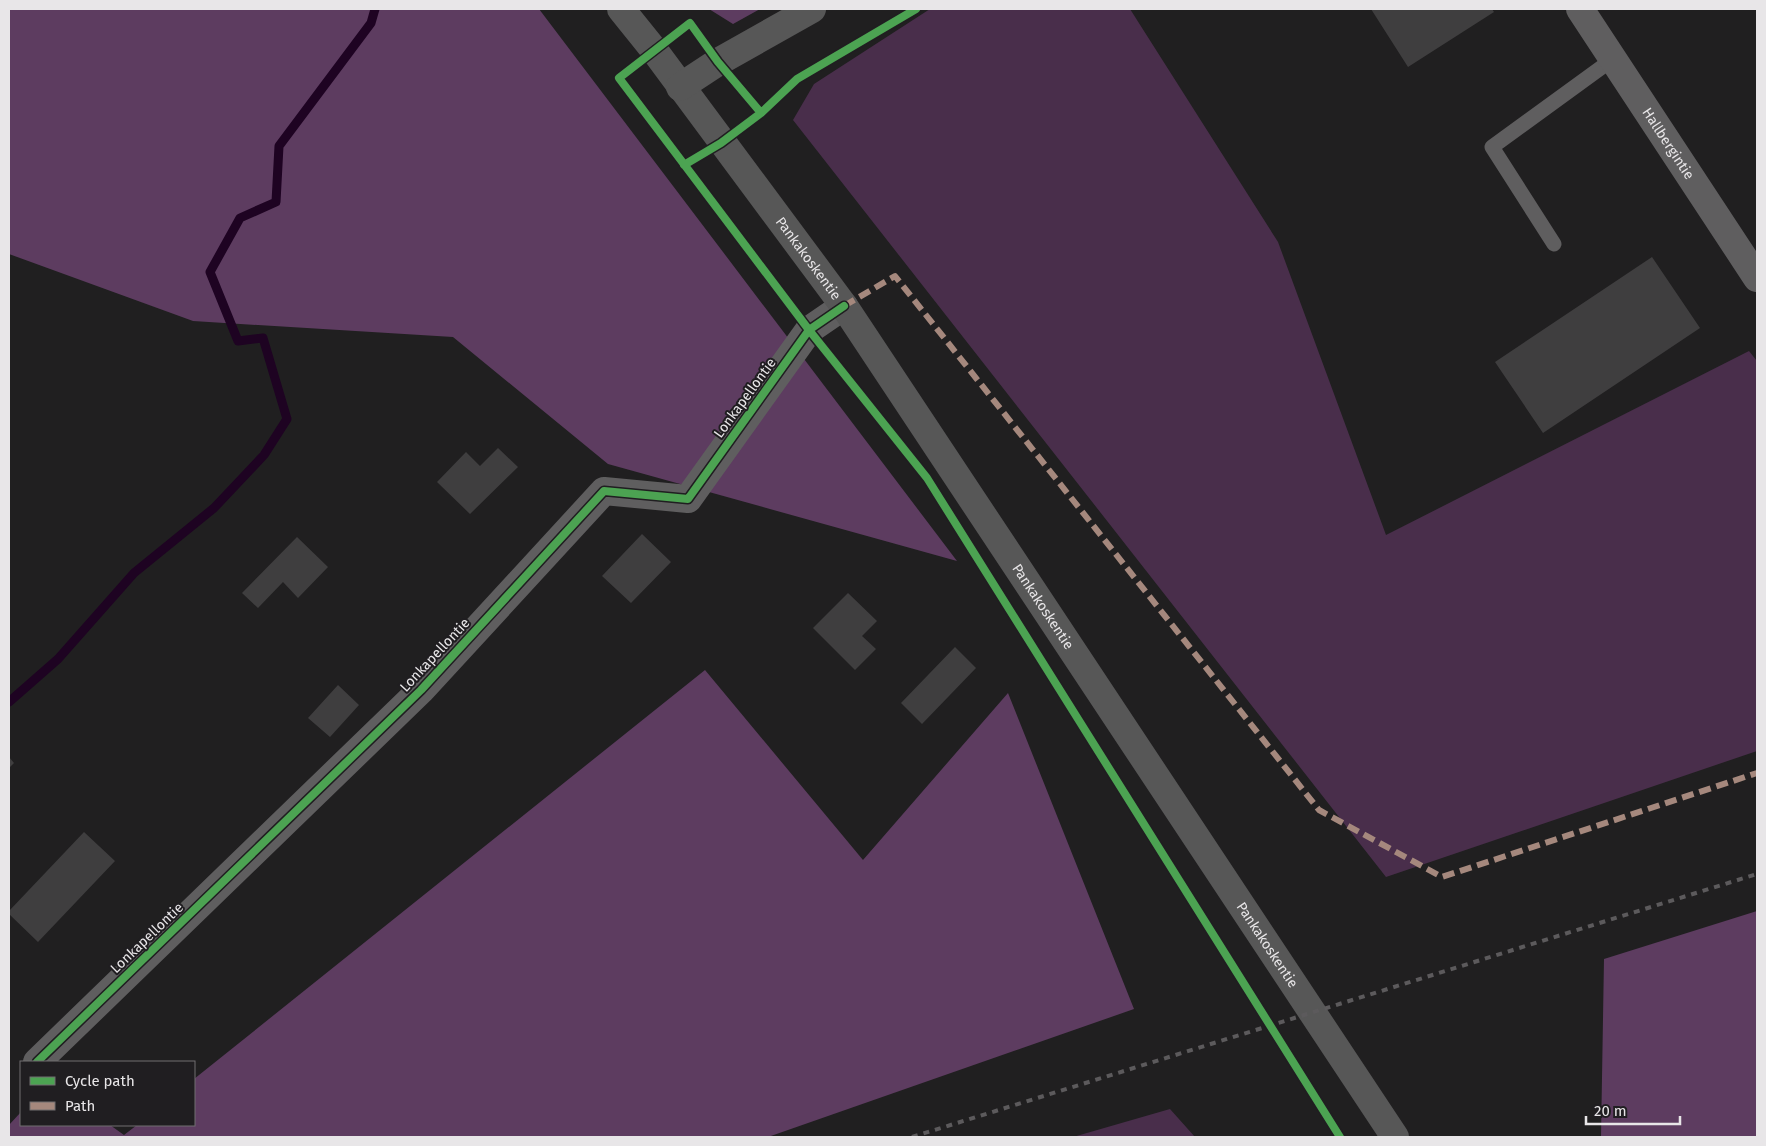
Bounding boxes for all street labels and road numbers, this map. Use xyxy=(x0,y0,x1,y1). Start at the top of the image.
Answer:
street label: Hallbergintie xyxy=(1639,104,1698,183)
street label: Pankakoskentie xyxy=(772,213,845,303)
street label: Lonkapellontie xyxy=(710,355,780,441)
street label: Pankakoskentie xyxy=(1009,560,1078,653)
street label: Lonkapellontie xyxy=(397,615,473,695)
street label: Lonkapellontie xyxy=(107,899,187,977)
street label: Pankakoskentie xyxy=(1233,899,1302,991)

